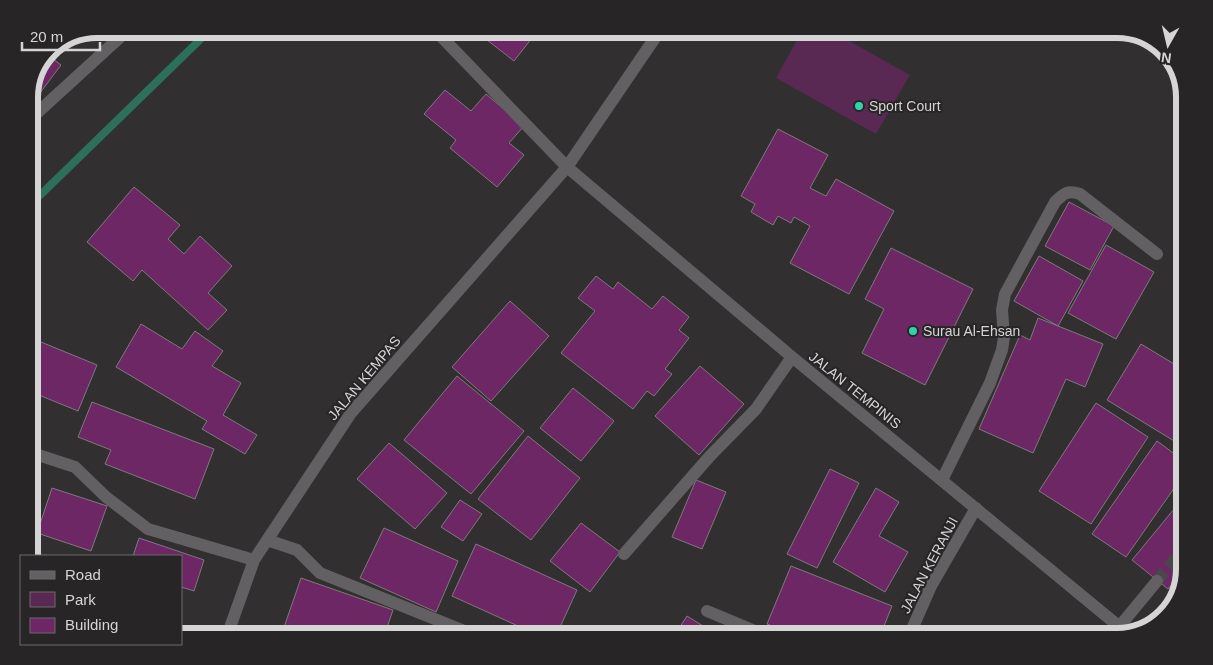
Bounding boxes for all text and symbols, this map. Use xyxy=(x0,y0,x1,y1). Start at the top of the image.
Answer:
scale bar xyxy=(22,20,100,52)
north arrow xyxy=(1143,20,1193,70)
text: 20 m xyxy=(30,28,63,45)
text: N xyxy=(1160,49,1172,67)
place label: Sport Court xyxy=(869,98,941,114)
marker: Sport Court xyxy=(853,100,865,112)
place label: Surau Al-Ehsan xyxy=(923,323,1020,339)
marker: Surau Al-Ehsan xyxy=(907,325,919,337)
street label: JALAN KEMPAS xyxy=(324,333,404,423)
street label: JALAN TEMPINIS xyxy=(806,348,904,432)
street label: JALAN KERANJI xyxy=(897,514,961,616)
legend xyxy=(20,555,182,645)
text: Road xyxy=(65,566,101,583)
text: Park xyxy=(65,591,96,608)
text: Building xyxy=(65,616,118,633)

